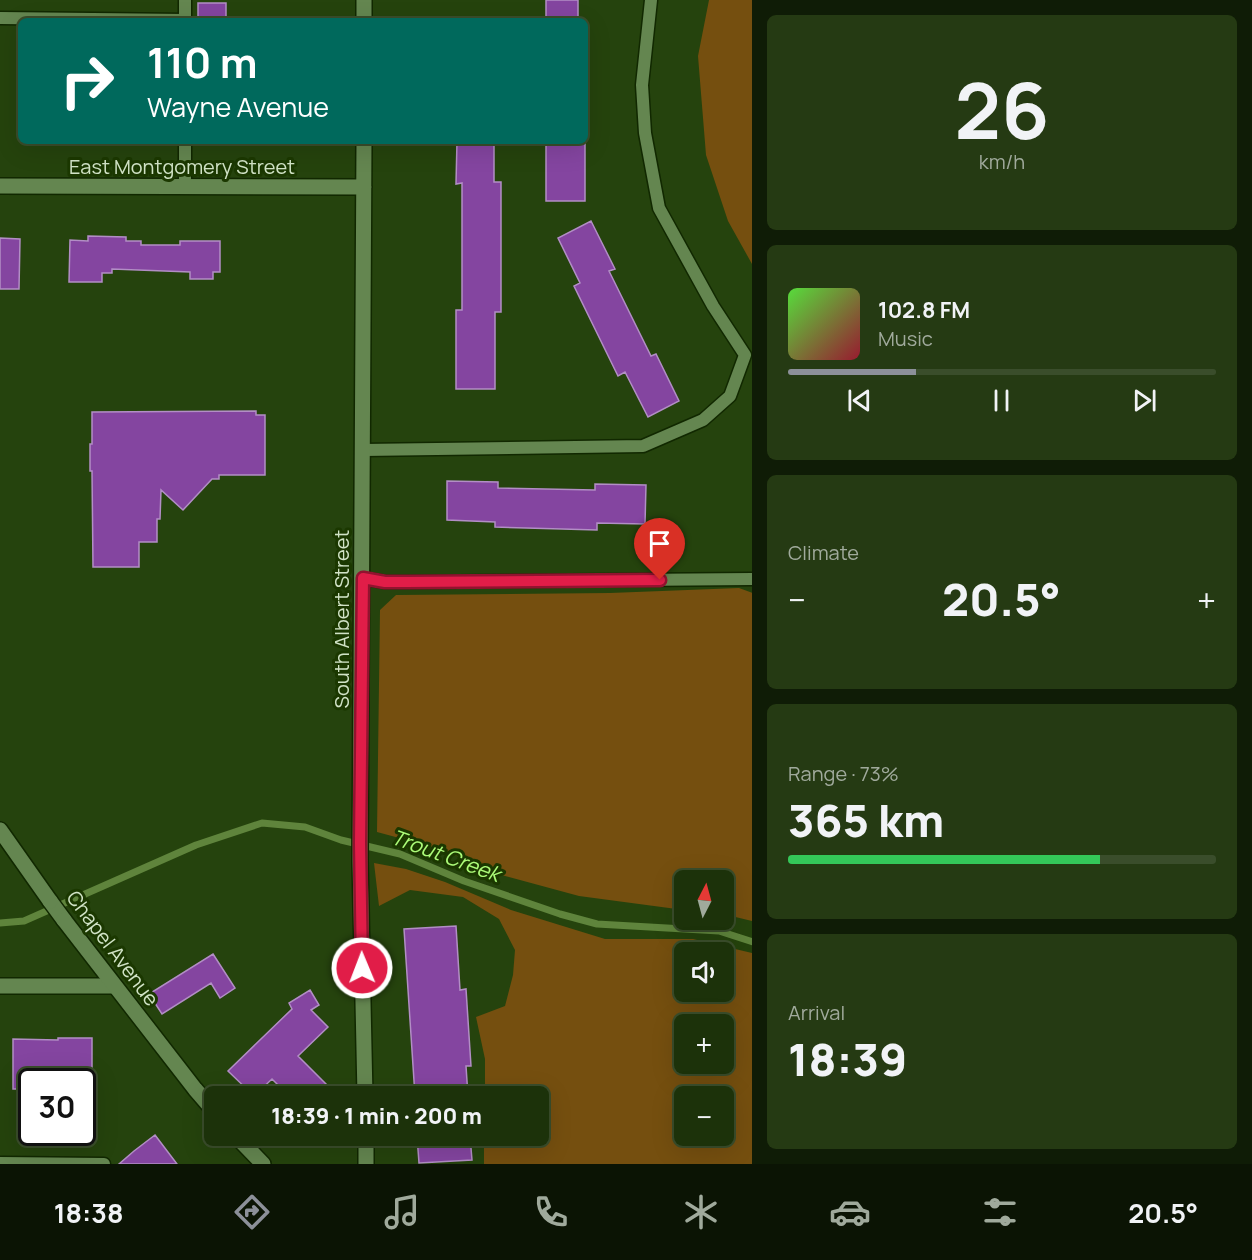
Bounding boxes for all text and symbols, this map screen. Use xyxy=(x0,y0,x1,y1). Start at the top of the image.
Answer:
text: 110 m xyxy=(147,33,258,91)
icon: right xyxy=(48,42,126,120)
text: 26 xyxy=(955,56,1049,162)
text: Wayne Avenue xyxy=(147,88,329,125)
text: km/h xyxy=(979,148,1025,175)
street label: East Montgomery Street xyxy=(69,153,295,180)
text: 102.8 FM xyxy=(878,295,970,325)
text: Music xyxy=(878,325,933,352)
icon: previous xyxy=(843,384,876,417)
icon: pause xyxy=(985,384,1018,417)
icon: next xyxy=(1128,384,1161,417)
pin xyxy=(634,518,685,580)
icon: arrive xyxy=(643,527,676,560)
street label: South Albert Street xyxy=(328,530,355,708)
text: Climate xyxy=(788,539,859,566)
text: 20.5° xyxy=(942,568,1061,630)
text: − xyxy=(788,577,806,622)
text: + xyxy=(1197,577,1216,622)
text: Range · 73% xyxy=(788,760,899,787)
text: 365 km xyxy=(788,789,944,851)
water label: Trout Creek xyxy=(388,822,507,888)
north arrow xyxy=(674,870,734,930)
map controls xyxy=(674,870,734,1146)
street label: Chapel Avenue xyxy=(61,885,165,1011)
position arrow xyxy=(330,936,394,1000)
button: sound xyxy=(674,942,734,1002)
text: Arrival xyxy=(788,999,845,1026)
button: + xyxy=(674,1014,734,1074)
text: 18:39 xyxy=(788,1028,907,1090)
speed limit sign: 30 xyxy=(18,1068,96,1146)
button: − xyxy=(674,1086,734,1146)
text: 18:39 · 1 min · 200 m xyxy=(271,1101,482,1131)
icon: directions xyxy=(231,1191,273,1233)
icon: music xyxy=(381,1191,423,1233)
icon: phone xyxy=(530,1191,572,1233)
icon: climate xyxy=(680,1191,722,1233)
icon: car xyxy=(829,1191,871,1233)
icon: filters xyxy=(979,1191,1021,1233)
text: 18:38 xyxy=(54,1194,124,1231)
text: 20.5° xyxy=(1128,1194,1198,1231)

